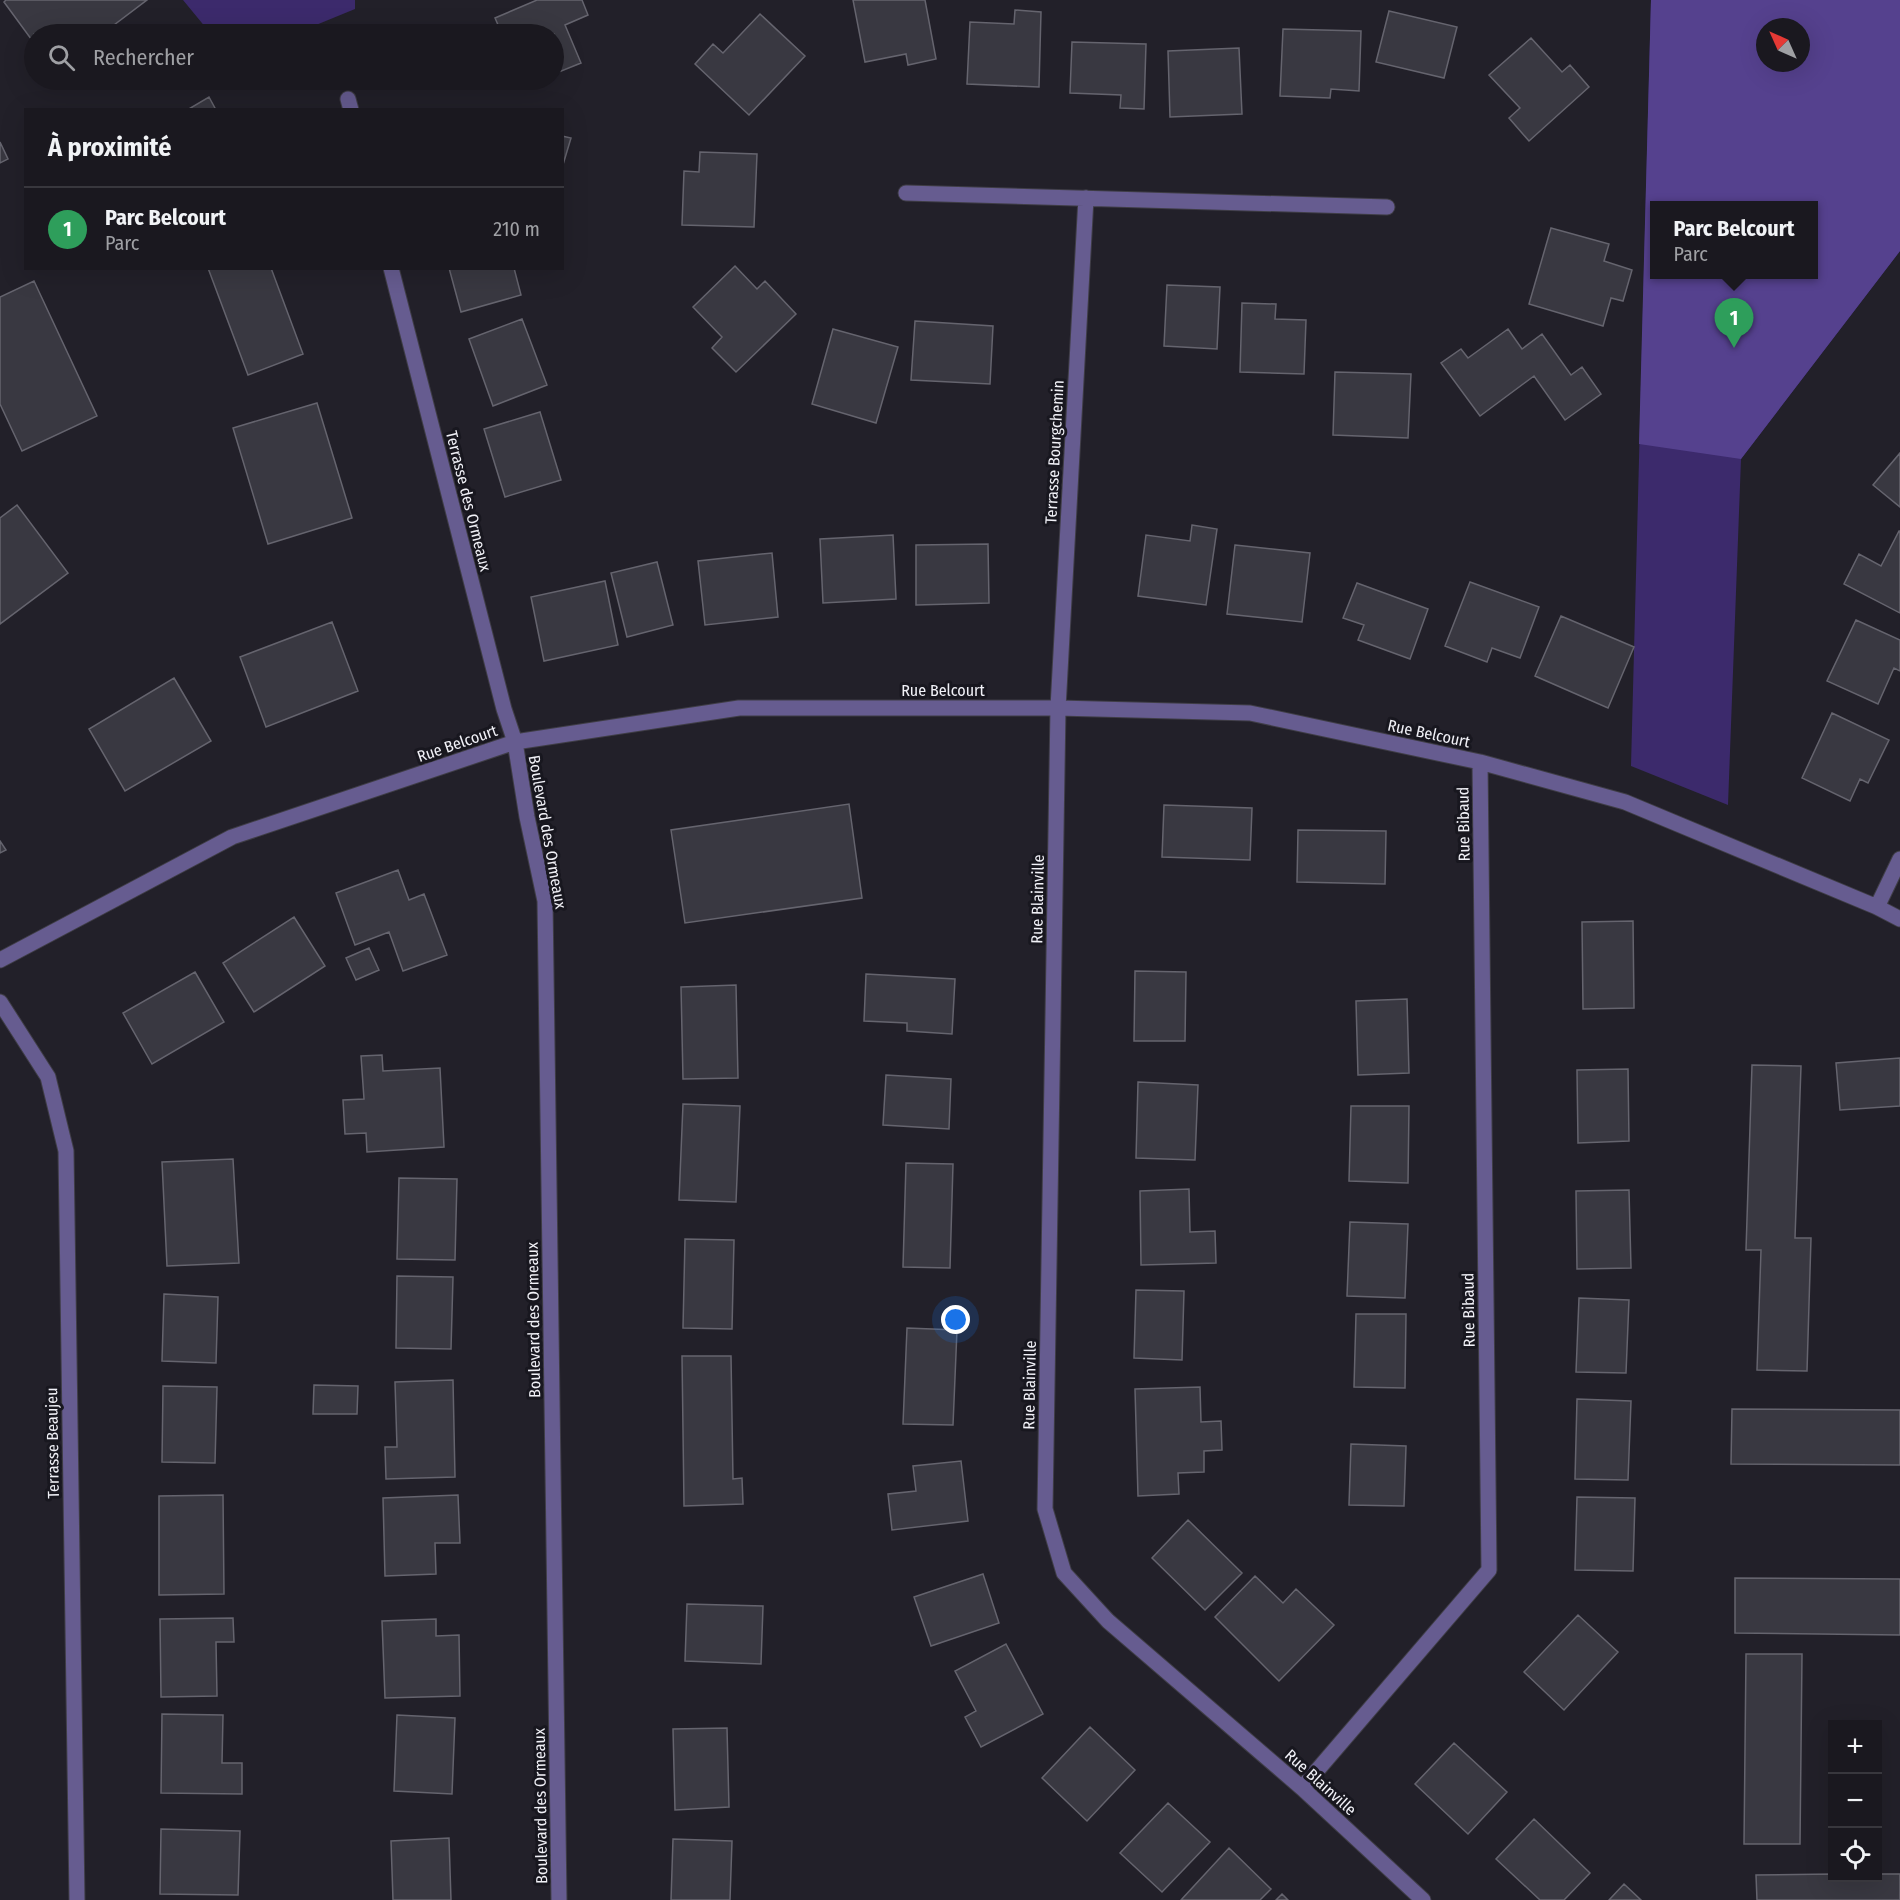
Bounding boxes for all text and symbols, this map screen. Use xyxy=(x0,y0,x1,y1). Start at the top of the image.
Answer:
north arrow xyxy=(1756,18,1810,72)
search box xyxy=(24,24,564,90)
icon: search xyxy=(45,41,78,74)
text: Rechercher xyxy=(93,44,194,71)
text: À proximité xyxy=(48,132,171,163)
popup xyxy=(1650,201,1818,279)
text: Parc Belcourt xyxy=(105,204,226,231)
text: Parc Belcourt xyxy=(1674,215,1794,242)
text: 1 xyxy=(63,217,72,241)
text: 210 m xyxy=(493,217,540,241)
text: Parc xyxy=(105,231,139,255)
text: Parc xyxy=(1674,242,1708,266)
pin: 1 xyxy=(1714,298,1754,348)
street label: Terrasse Bourgchemin xyxy=(1041,380,1068,524)
street label: Terrasse des Ormeaux xyxy=(442,429,495,573)
street label: Rue Belcourt xyxy=(901,681,986,700)
street label: Rue Belcourt xyxy=(1386,715,1473,752)
street label: Rue Belcourt xyxy=(414,721,501,766)
street label: Boulevard des Ormeaux xyxy=(525,754,570,910)
street label: Rue Bibaud xyxy=(1453,786,1474,862)
street label: Rue Blainville xyxy=(1027,854,1048,944)
street label: Boulevard des Ormeaux xyxy=(523,1242,544,1398)
street label: Rue Bibaud xyxy=(1458,1272,1479,1348)
your location xyxy=(941,1305,970,1334)
street label: Rue Blainville xyxy=(1019,1340,1040,1430)
street label: Terrasse Beaujeu xyxy=(42,1387,63,1499)
map controls xyxy=(1828,1720,1882,1882)
button: + xyxy=(1828,1720,1882,1774)
street label: Boulevard des Ormeaux xyxy=(530,1728,551,1884)
street label: Rue Blainville xyxy=(1281,1745,1360,1819)
button: − xyxy=(1828,1774,1882,1828)
button: locate xyxy=(1828,1828,1882,1882)

